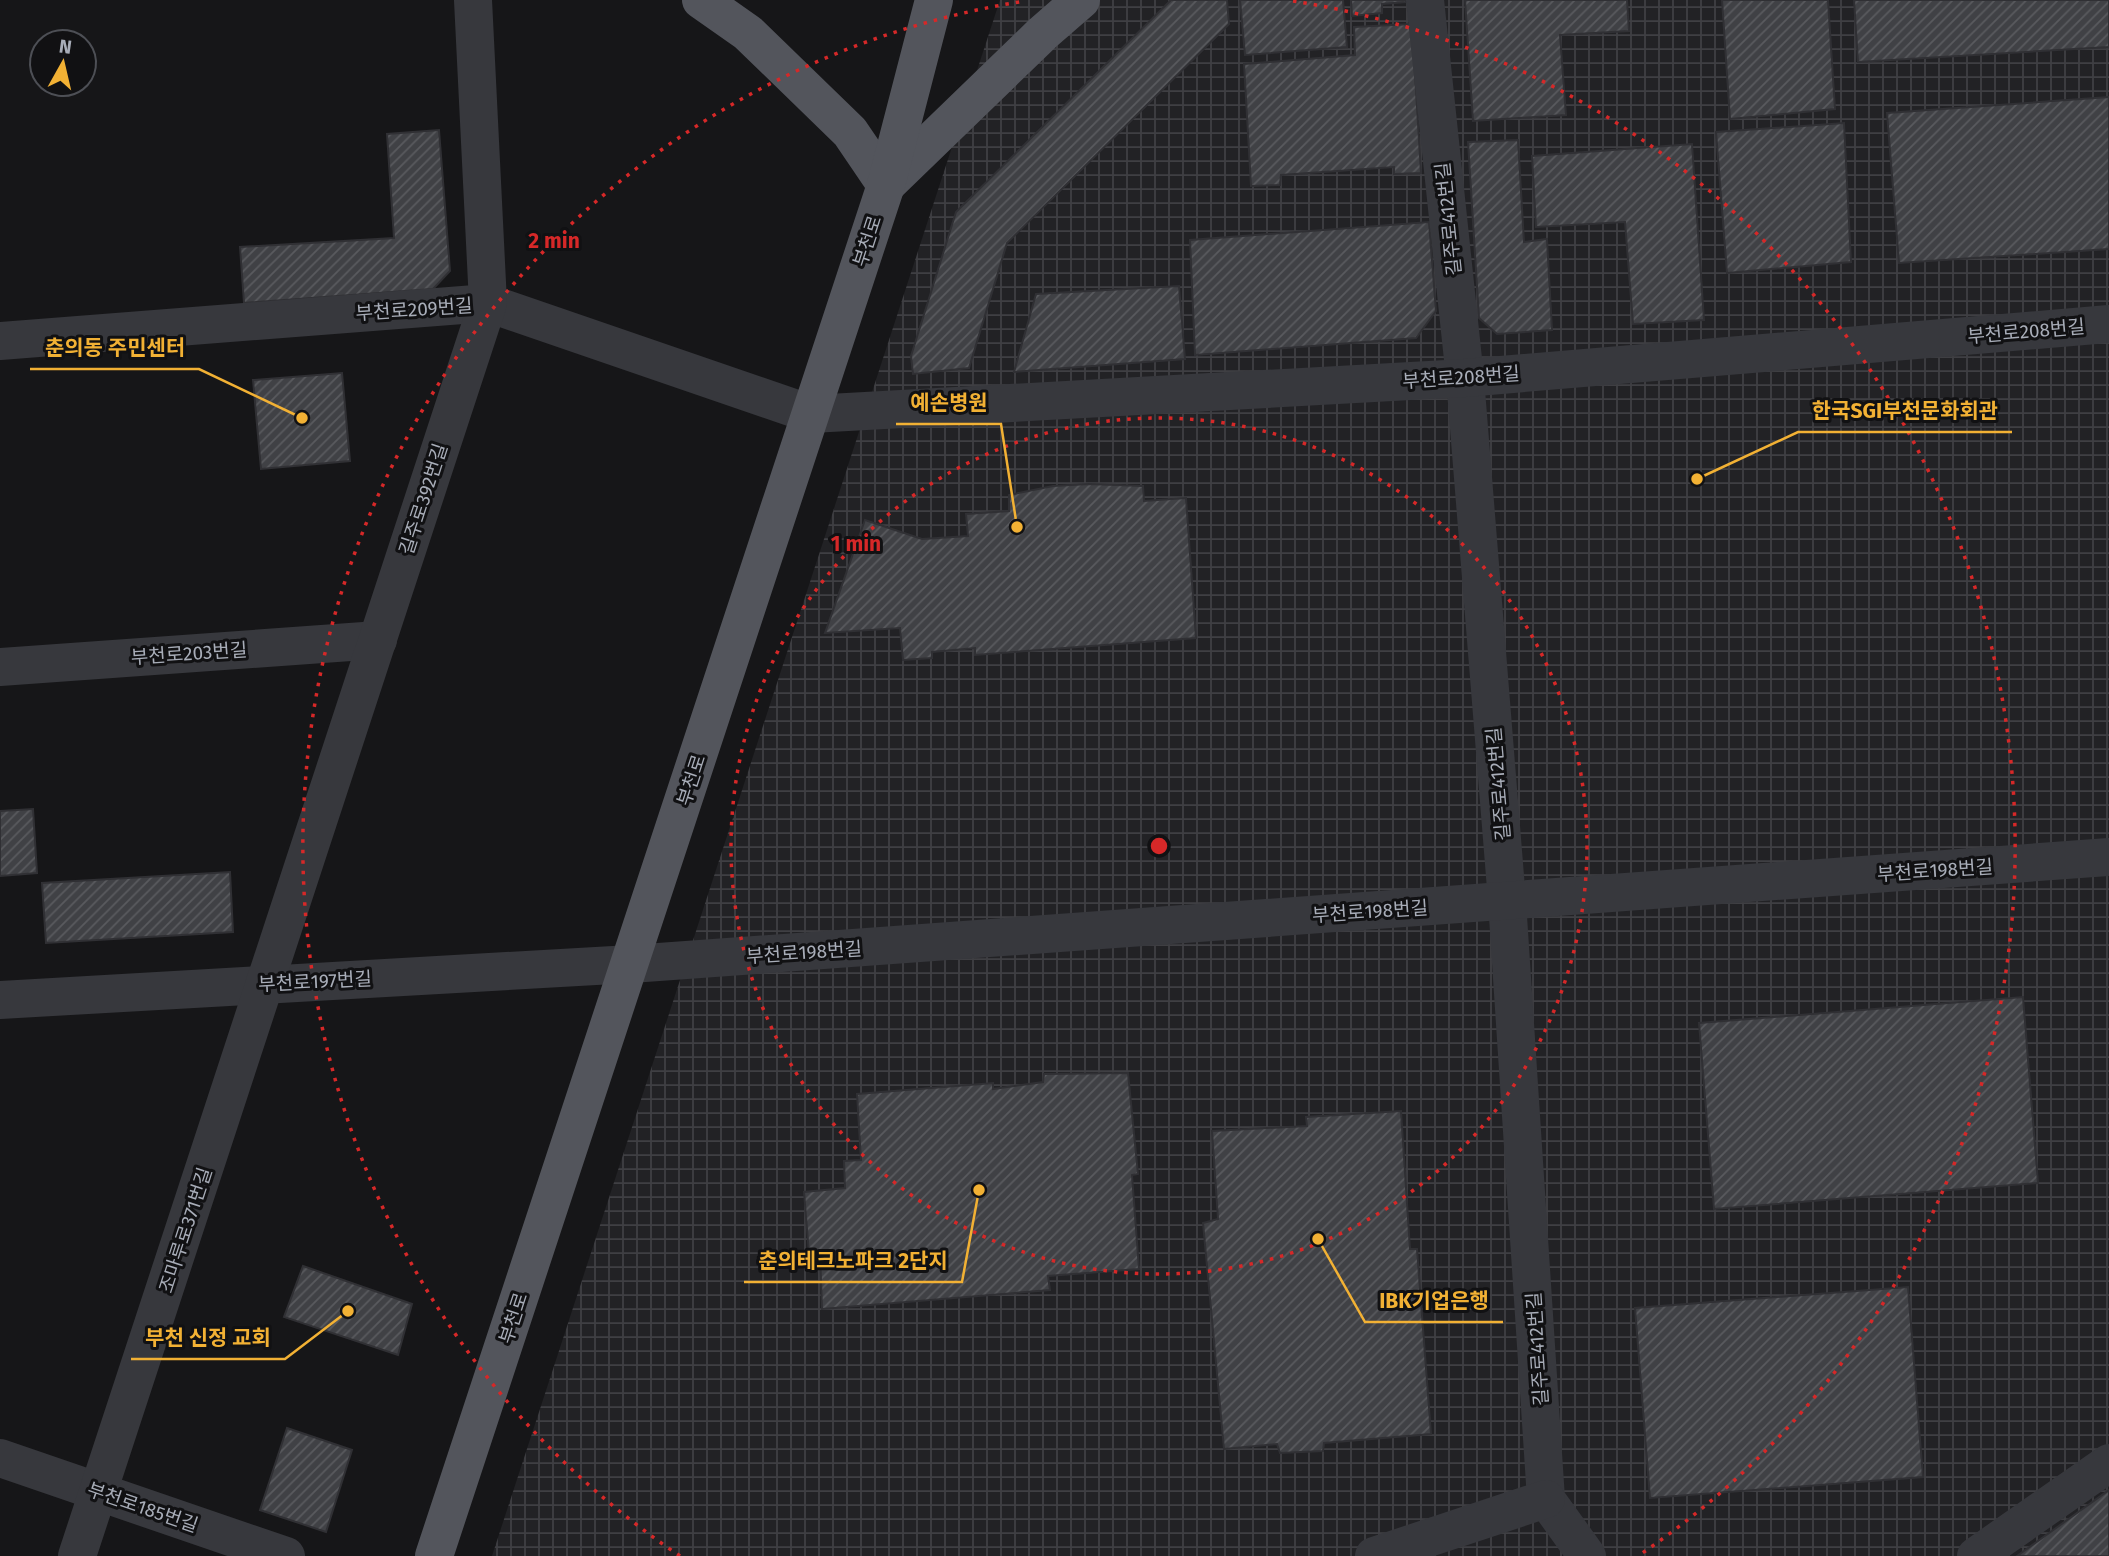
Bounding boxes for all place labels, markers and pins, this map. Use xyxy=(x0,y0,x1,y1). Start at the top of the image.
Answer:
callout: 춘의동 주민센터 xyxy=(30,327,199,369)
callout: 예손병원 xyxy=(896,382,1001,424)
callout: 한국SGI부천문화회관 xyxy=(1798,390,2012,432)
centre of rings xyxy=(1147,834,1171,858)
callout: 춘의테크노파크 2단지 xyxy=(744,1240,962,1282)
callout: IBK기업은행 xyxy=(1365,1280,1503,1322)
callout: 부천 신정 교회 xyxy=(131,1317,285,1359)

